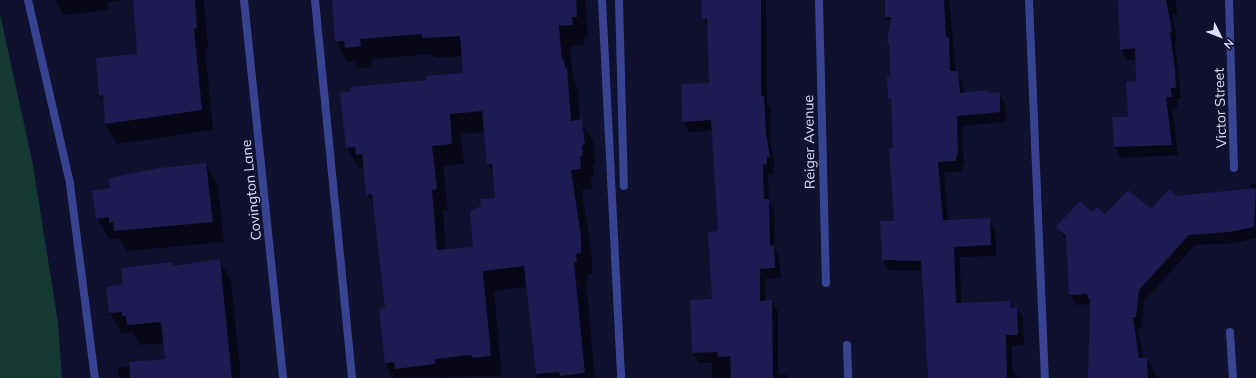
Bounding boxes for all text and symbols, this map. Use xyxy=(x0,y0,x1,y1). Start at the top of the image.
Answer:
north arrow xyxy=(1200,16,1240,56)
text: N xyxy=(1221,36,1237,52)
street label: Victor Street xyxy=(1210,68,1230,148)
street label: Reiger Avenue xyxy=(800,95,818,189)
street label: Covington Lane xyxy=(237,139,265,241)

